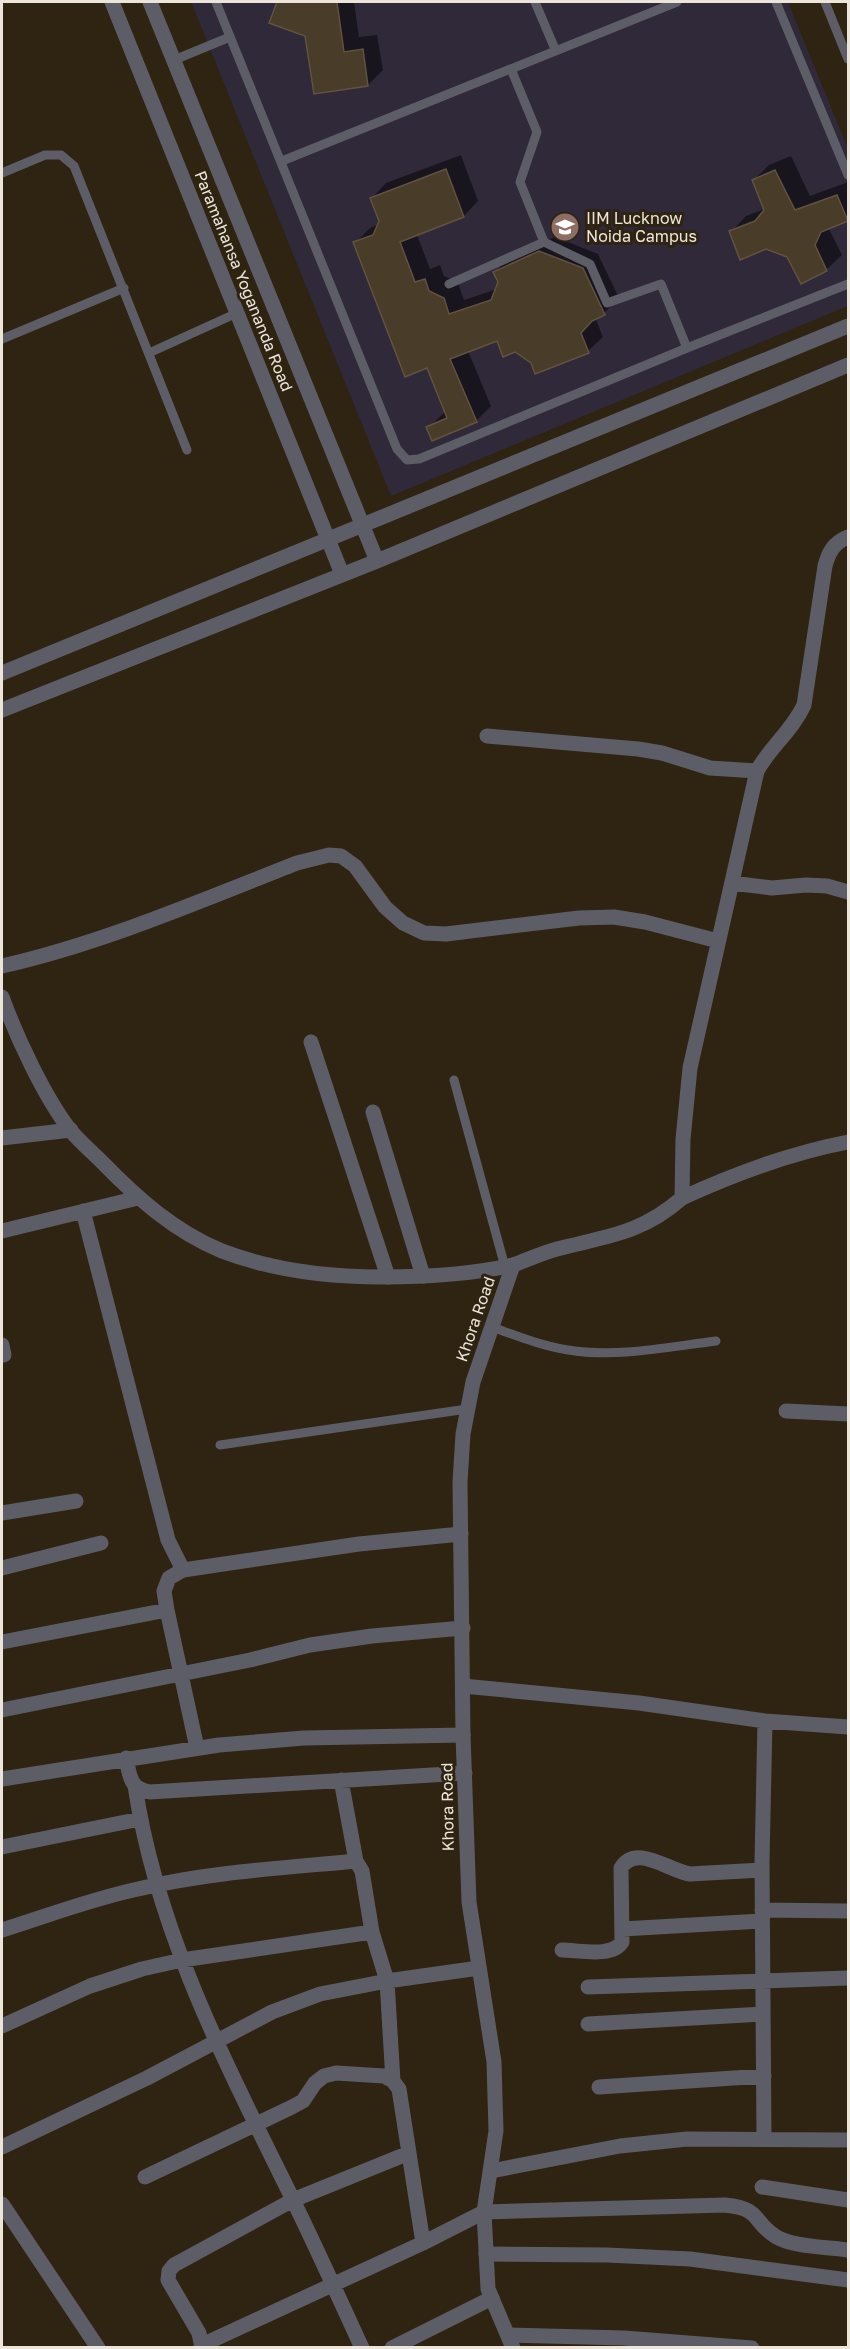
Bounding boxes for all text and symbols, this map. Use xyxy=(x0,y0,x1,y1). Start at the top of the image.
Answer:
street label: Paramahansa Yogananda Road xyxy=(190,168,298,394)
place label: IIM Lucknow Noida Campus xyxy=(586,208,697,246)
school or university icon: IIM Lucknow Noida Campus xyxy=(549,211,581,243)
street label: Khora Road xyxy=(451,1274,499,1364)
street label: Khora Road xyxy=(436,1762,458,1852)

